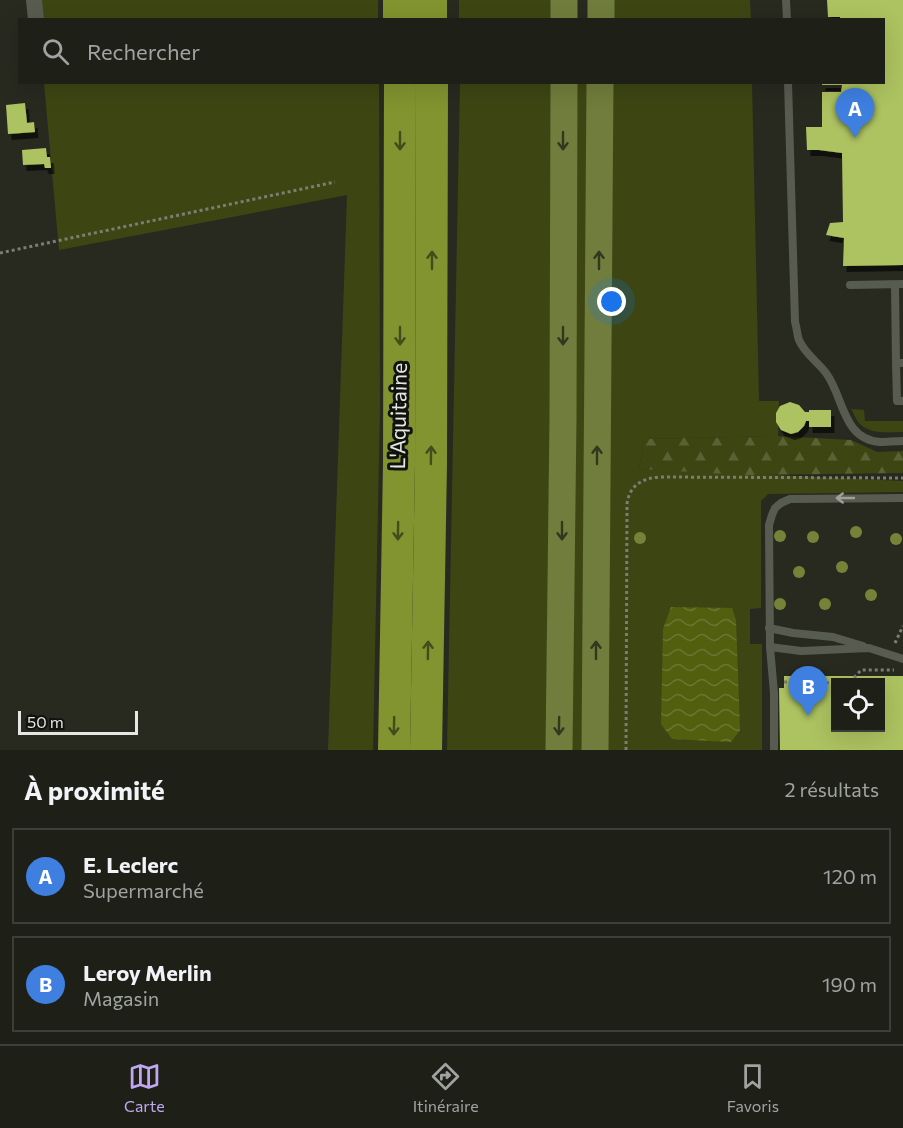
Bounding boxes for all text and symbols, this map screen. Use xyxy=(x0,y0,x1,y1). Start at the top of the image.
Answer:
search box xyxy=(18,18,885,84)
icon: search xyxy=(39,35,72,68)
text: Rechercher xyxy=(87,38,200,65)
pin: A xyxy=(836,88,874,138)
one-way arrow xyxy=(394,130,406,150)
one-way arrow xyxy=(557,130,569,150)
one-way arrow xyxy=(426,250,438,270)
one-way arrow xyxy=(593,250,605,270)
your location xyxy=(597,287,626,316)
one-way arrow xyxy=(394,325,406,345)
one-way arrow xyxy=(557,325,569,345)
street label: L'Aquitaine xyxy=(384,362,411,469)
one-way arrow xyxy=(425,445,437,465)
one-way arrow xyxy=(591,445,603,465)
one-way arrow xyxy=(835,492,855,504)
one-way arrow xyxy=(392,520,404,540)
one-way arrow xyxy=(556,520,568,540)
one-way arrow xyxy=(422,640,434,660)
one-way arrow xyxy=(590,640,602,660)
pin: B xyxy=(788,666,828,716)
map controls xyxy=(831,678,885,732)
button: locate xyxy=(831,678,885,732)
scale bar xyxy=(18,708,138,736)
text: 50 m xyxy=(27,712,64,731)
one-way arrow xyxy=(388,715,400,735)
one-way arrow xyxy=(553,715,565,735)
text: À proximité xyxy=(24,774,165,805)
text: 2 résultats xyxy=(785,777,879,801)
text: E. Leclerc xyxy=(83,851,178,878)
text: A xyxy=(38,864,53,888)
text: 120 m xyxy=(823,864,877,888)
text: Supermarché xyxy=(83,878,204,902)
text: Leroy Merlin xyxy=(83,959,212,986)
text: B xyxy=(39,972,52,996)
text: 190 m xyxy=(822,972,877,996)
text: Magasin xyxy=(83,986,159,1010)
tab: Carte xyxy=(124,1060,165,1115)
tab: Itinéraire xyxy=(413,1060,479,1115)
tab: Favoris xyxy=(727,1060,779,1115)

